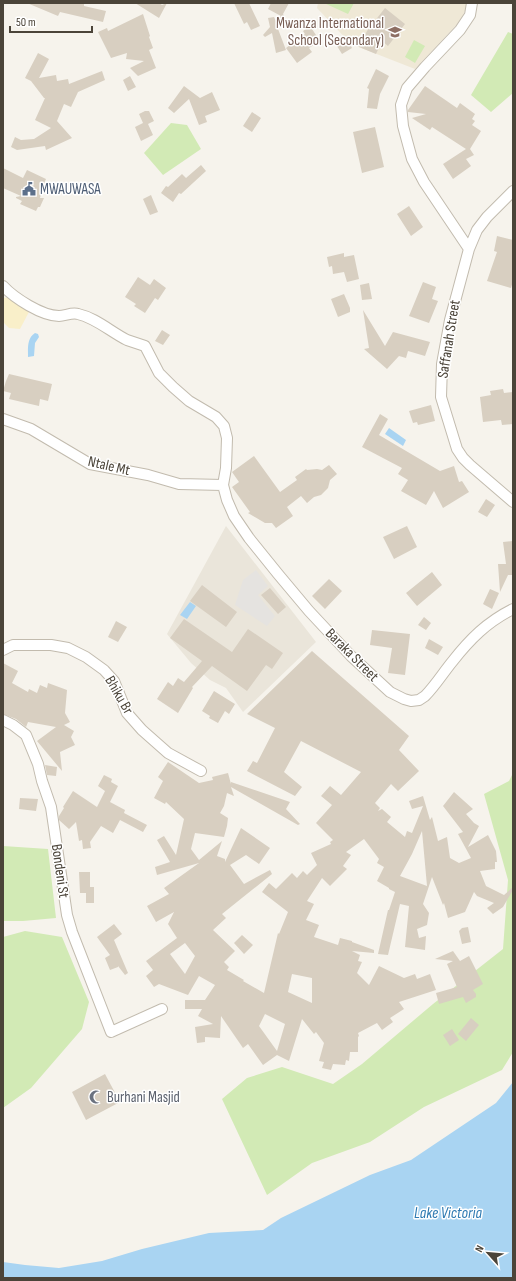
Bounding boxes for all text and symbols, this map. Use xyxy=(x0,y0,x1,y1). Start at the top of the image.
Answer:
scale bar xyxy=(10,8,92,34)
place label: Mwanza International School (Secondary) xyxy=(276,14,384,50)
text: 50 m xyxy=(16,15,36,30)
school or university icon: Mwanza International School (Secondary) xyxy=(387,24,403,40)
place label: MWAUWASA xyxy=(40,180,101,199)
public building icon: MWAUWASA xyxy=(21,181,37,197)
street label: Saffanah Street xyxy=(433,298,465,380)
street label: Ntale Mt xyxy=(86,452,132,480)
street label: Baraka Street xyxy=(321,624,383,686)
street label: Bhiku Br xyxy=(100,672,138,718)
street label: Bondeni St xyxy=(47,843,73,900)
place label: Burhani Masjid xyxy=(107,1088,180,1107)
mosque icon: Burhani Masjid xyxy=(88,1089,104,1105)
water label: Lake Victoria xyxy=(414,1204,482,1223)
north arrow xyxy=(468,1233,508,1273)
text: N xyxy=(472,1243,487,1254)

